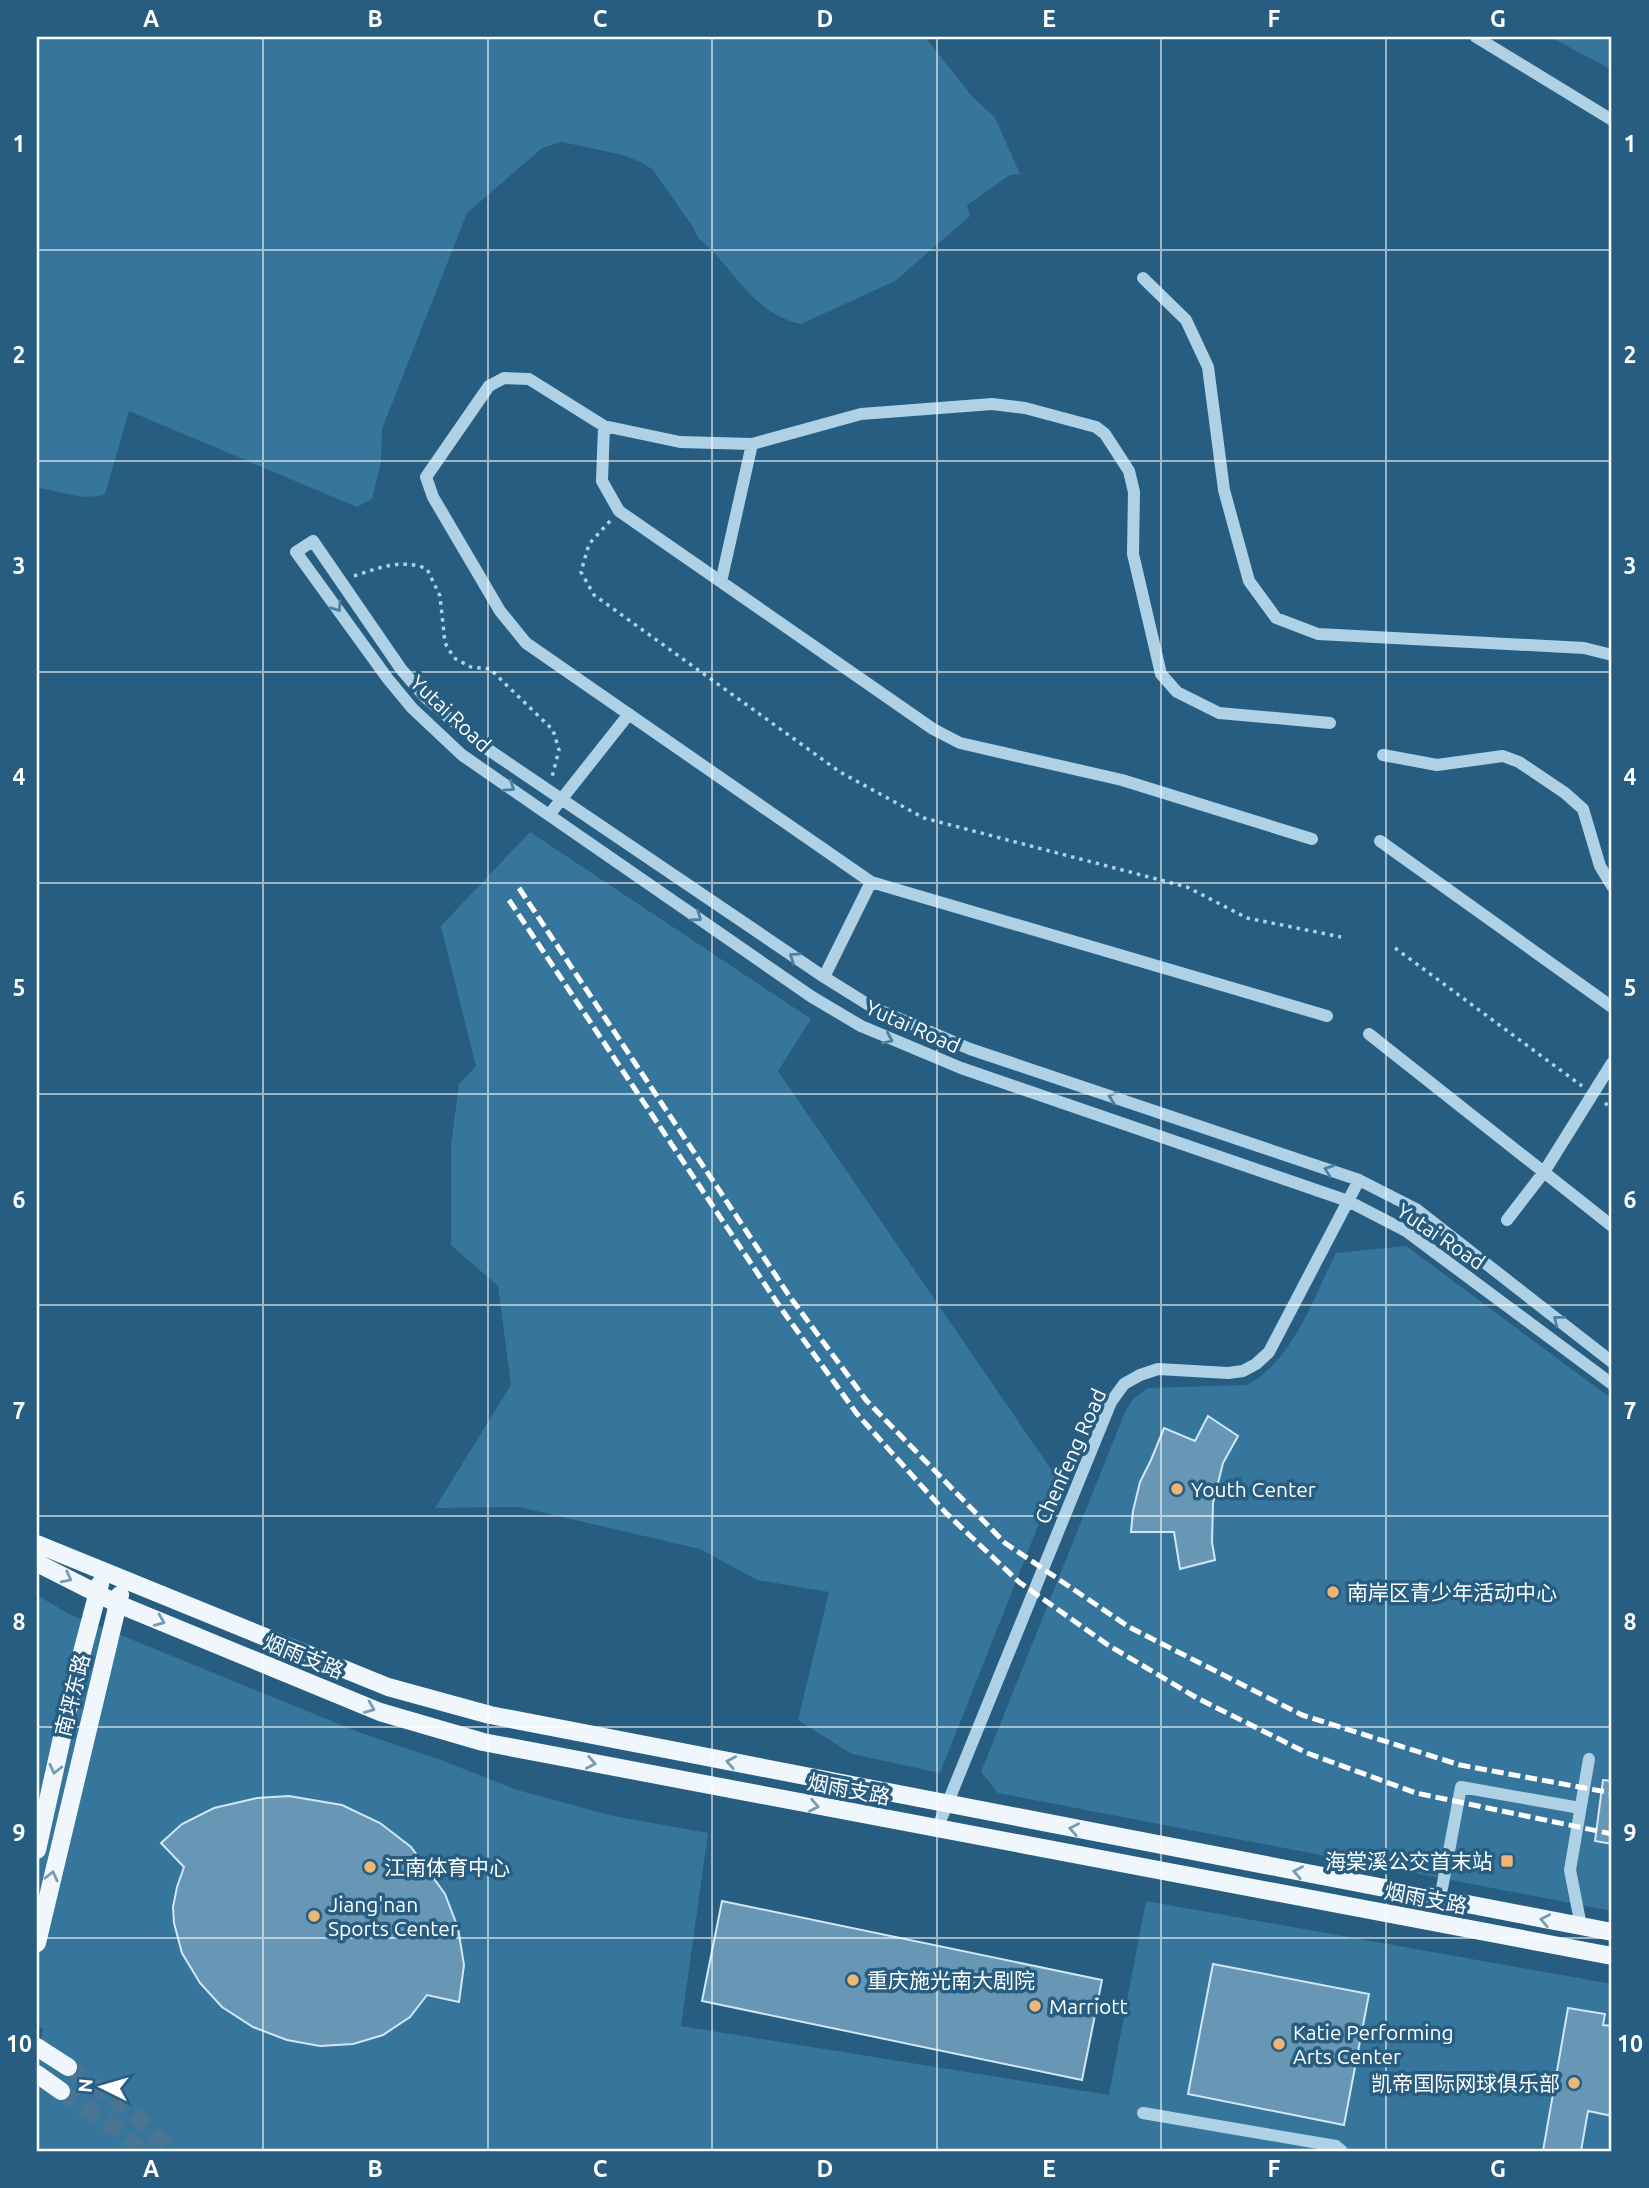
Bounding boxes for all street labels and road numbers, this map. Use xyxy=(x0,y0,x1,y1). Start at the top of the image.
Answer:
street label: Yutai Road xyxy=(406,670,496,756)
street label: Yutai Road xyxy=(862,995,964,1057)
street label: Yutai Road xyxy=(1392,1198,1490,1274)
street label: Chenfeng Road xyxy=(1029,1385,1111,1527)
street label: 烟雨支路 xyxy=(261,1629,347,1683)
street label: 南坪东路 xyxy=(50,1651,94,1739)
street label: 烟雨支路 xyxy=(805,1769,893,1809)
street label: 烟雨支路 xyxy=(1382,1878,1470,1918)

